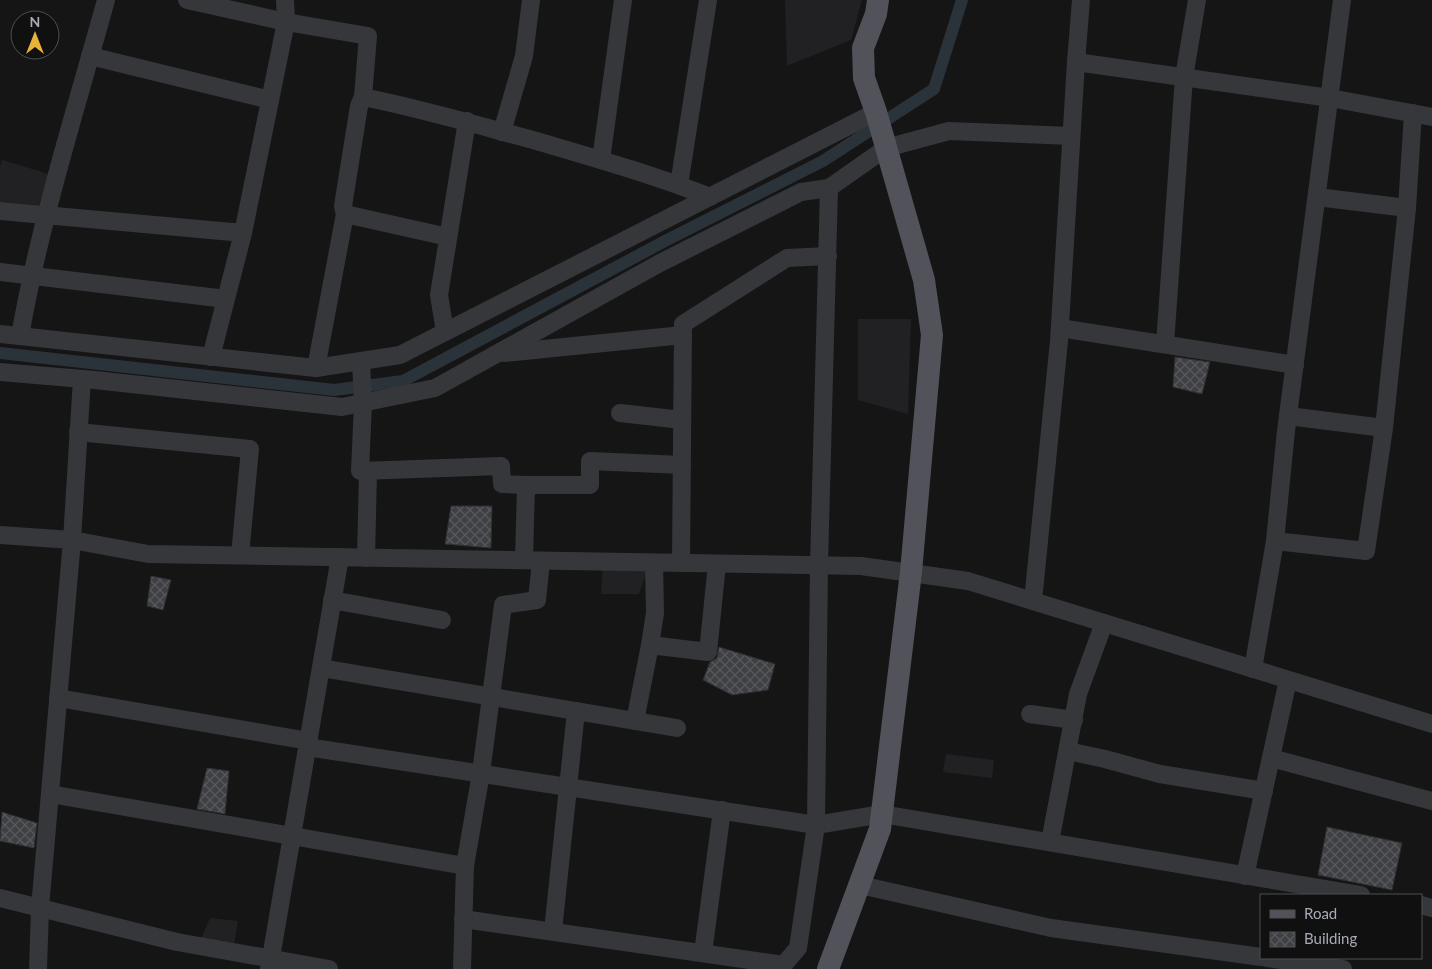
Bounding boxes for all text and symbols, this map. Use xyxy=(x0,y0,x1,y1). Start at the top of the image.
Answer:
north arrow xyxy=(10,10,60,60)
text: N xyxy=(30,13,40,30)
legend xyxy=(1260,894,1422,959)
text: Road xyxy=(1304,904,1337,922)
text: Building xyxy=(1304,929,1357,947)

